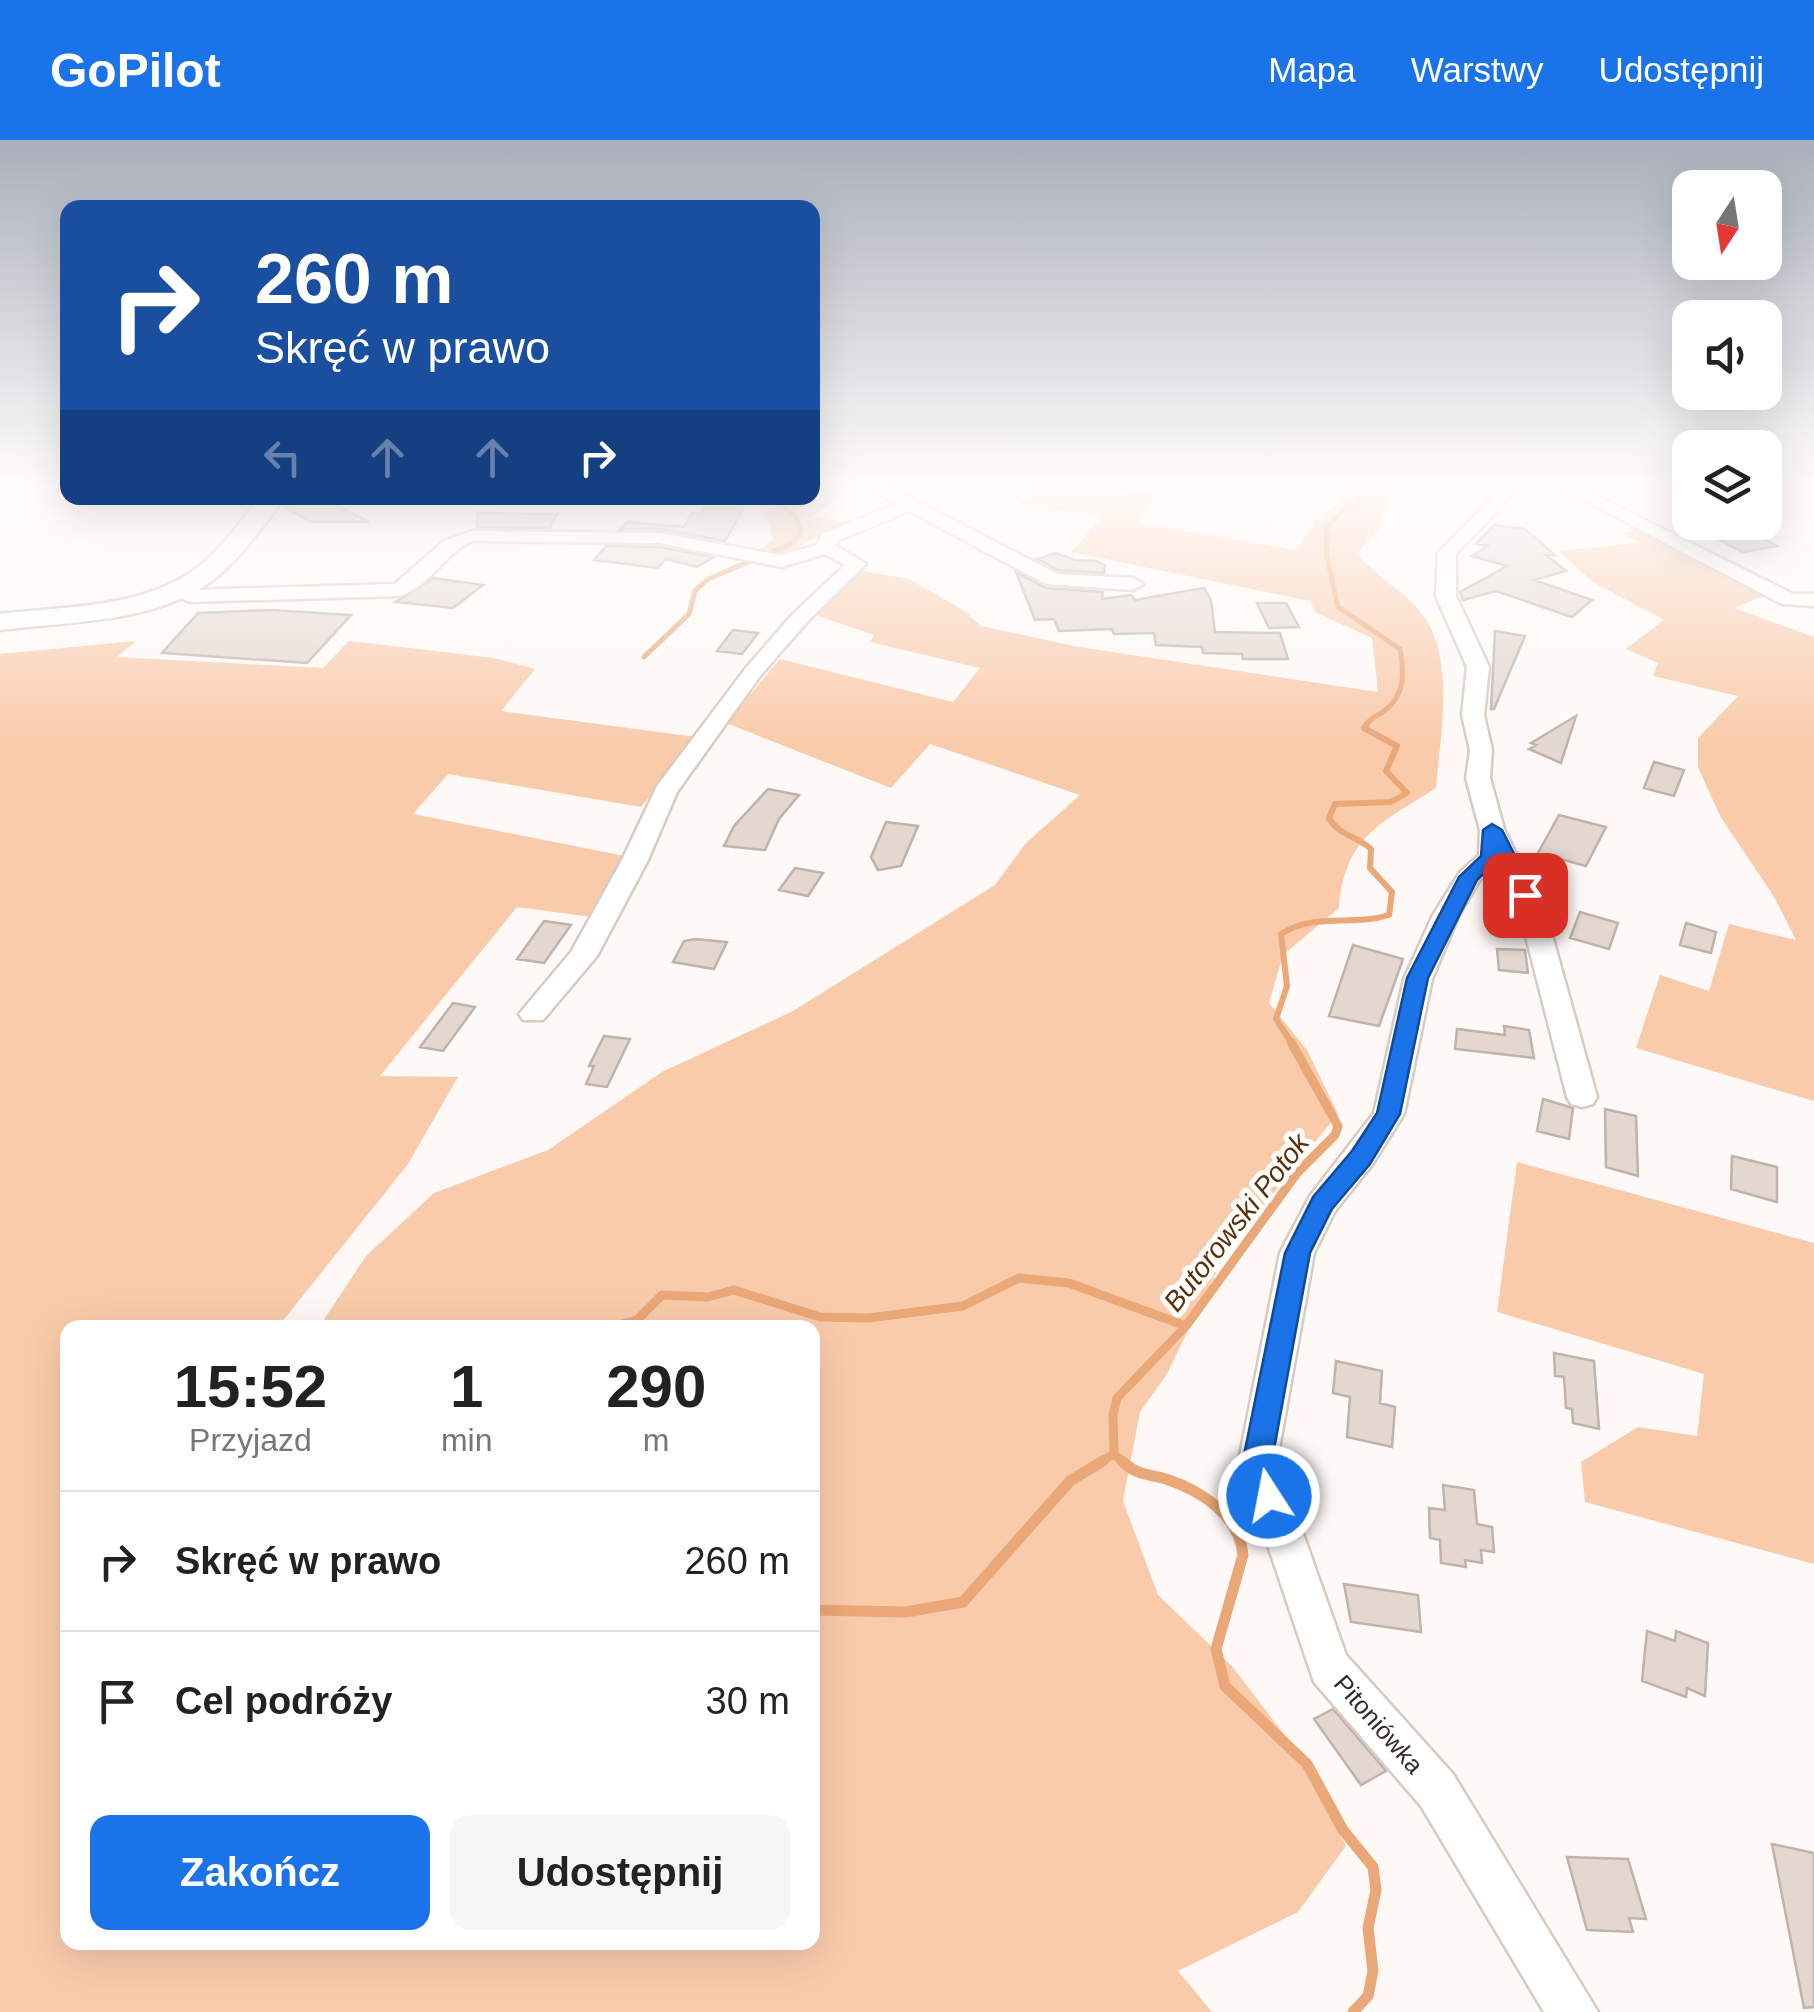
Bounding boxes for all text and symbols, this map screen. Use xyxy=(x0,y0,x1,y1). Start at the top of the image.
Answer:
text: GoPilot xyxy=(50,44,221,97)
text: Mapa xyxy=(1268,50,1356,89)
text: Warstwy xyxy=(1411,50,1544,89)
text: Udostępnij xyxy=(1599,50,1764,89)
north arrow xyxy=(1672,170,1782,280)
map controls xyxy=(1672,170,1782,540)
icon: right xyxy=(90,240,220,370)
text: 260 m xyxy=(255,240,453,318)
button: sound xyxy=(1672,300,1782,410)
text: Skręć w prawo xyxy=(255,322,550,373)
icon: left xyxy=(255,430,310,485)
icon: ahead xyxy=(360,430,415,485)
icon: ahead xyxy=(465,430,520,485)
icon: right xyxy=(570,430,625,485)
button: layers xyxy=(1672,430,1782,540)
pin xyxy=(1483,853,1568,938)
icon: arrive xyxy=(1498,868,1553,923)
water label: Butorowski Potok xyxy=(1158,1126,1316,1317)
text: 15:52 xyxy=(174,1353,327,1420)
text: 1 xyxy=(450,1353,483,1420)
text: 290 xyxy=(606,1353,706,1420)
text: Przyjazd xyxy=(189,1422,312,1458)
text: min xyxy=(441,1422,492,1458)
text: m xyxy=(643,1422,670,1458)
position arrow xyxy=(1217,1444,1321,1548)
icon: right xyxy=(90,1534,145,1589)
text: Skręć w prawo xyxy=(175,1540,441,1582)
text: 260 m xyxy=(684,1540,790,1582)
street label: Pitoniówka xyxy=(1329,1669,1429,1779)
icon: arrive xyxy=(90,1674,145,1729)
text: Cel podróży xyxy=(175,1680,392,1722)
text: 30 m xyxy=(706,1680,790,1722)
button: Zakończ xyxy=(90,1815,430,1930)
button: Udostępnij xyxy=(450,1815,790,1930)

